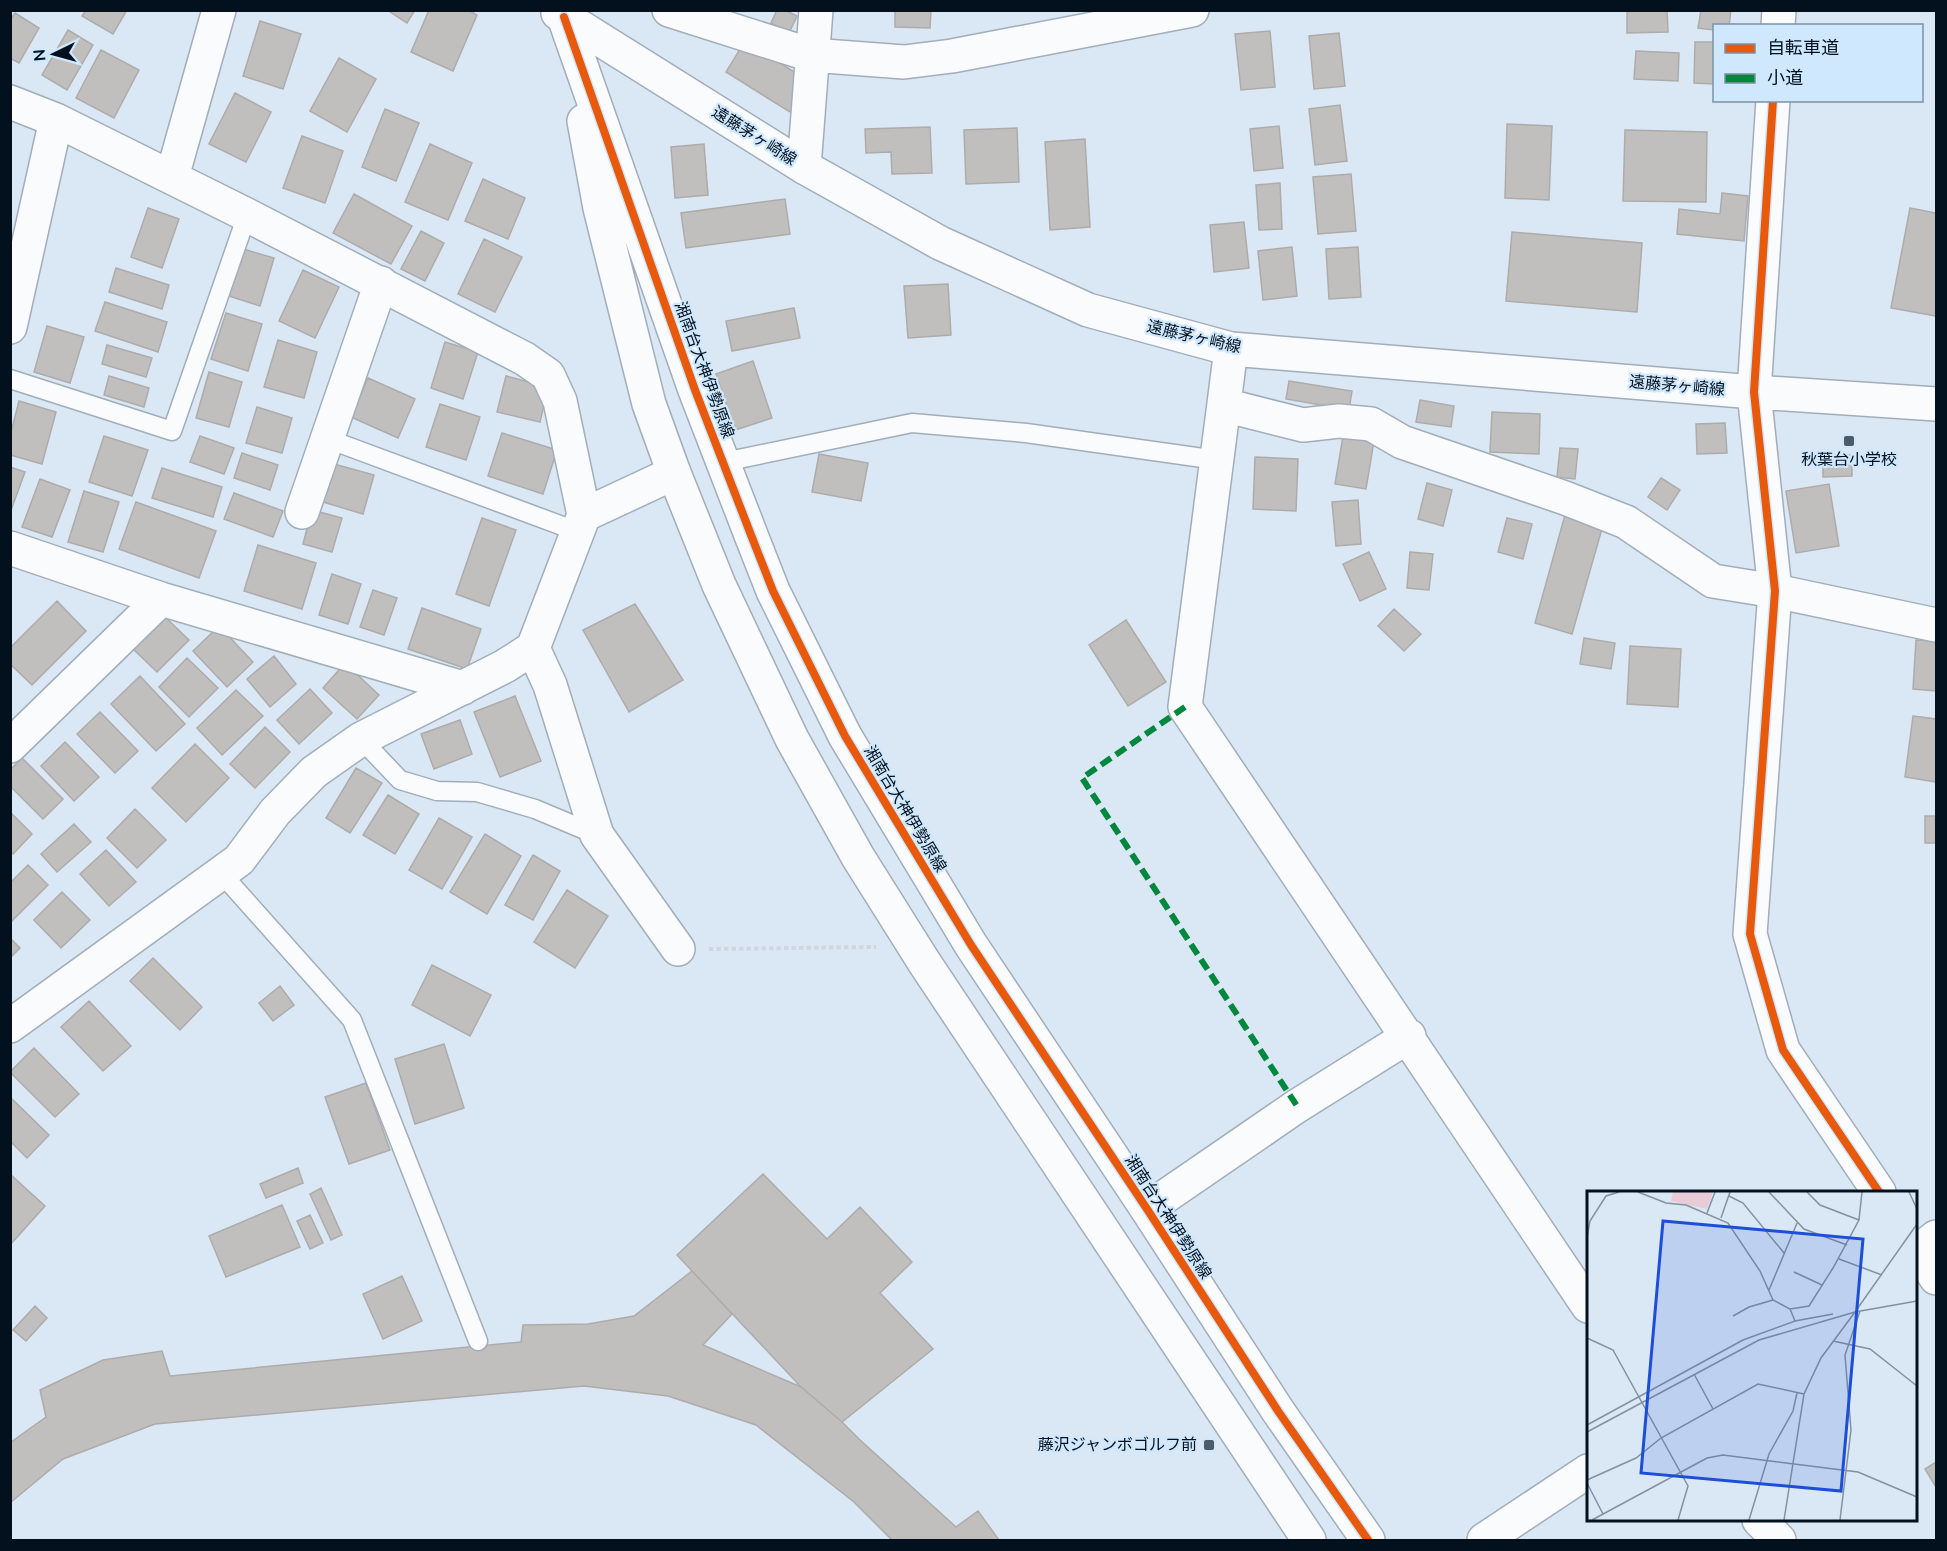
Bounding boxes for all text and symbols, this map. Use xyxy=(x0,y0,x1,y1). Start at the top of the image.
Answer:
north arrow xyxy=(24,24,84,84)
legend xyxy=(1713,24,1923,102)
text: 自転車道 xyxy=(1767,36,1839,60)
text: N xyxy=(29,48,52,62)
text: 小道 xyxy=(1767,66,1803,90)
street label: 遠藤茅ヶ崎線 xyxy=(707,101,801,171)
street label: 湘南台大神伊勢原線 xyxy=(669,299,739,441)
street label: 遠藤茅ヶ崎線 xyxy=(1145,315,1243,359)
street label: 遠藤茅ヶ崎線 xyxy=(1628,371,1726,401)
marker: 秋葉台小学校 xyxy=(1842,434,1856,448)
place label: 秋葉台小学校 xyxy=(1801,449,1897,471)
street label: 湘南台大神伊勢原線 xyxy=(858,742,952,876)
street label: 湘南台大神伊勢原線 xyxy=(1120,1151,1216,1283)
inset map xyxy=(1587,1191,1917,1521)
place label: 藤沢ジャンボゴルフ前 xyxy=(1038,1434,1197,1456)
marker: 藤沢ジャンボゴルフ前 xyxy=(1202,1438,1216,1452)

